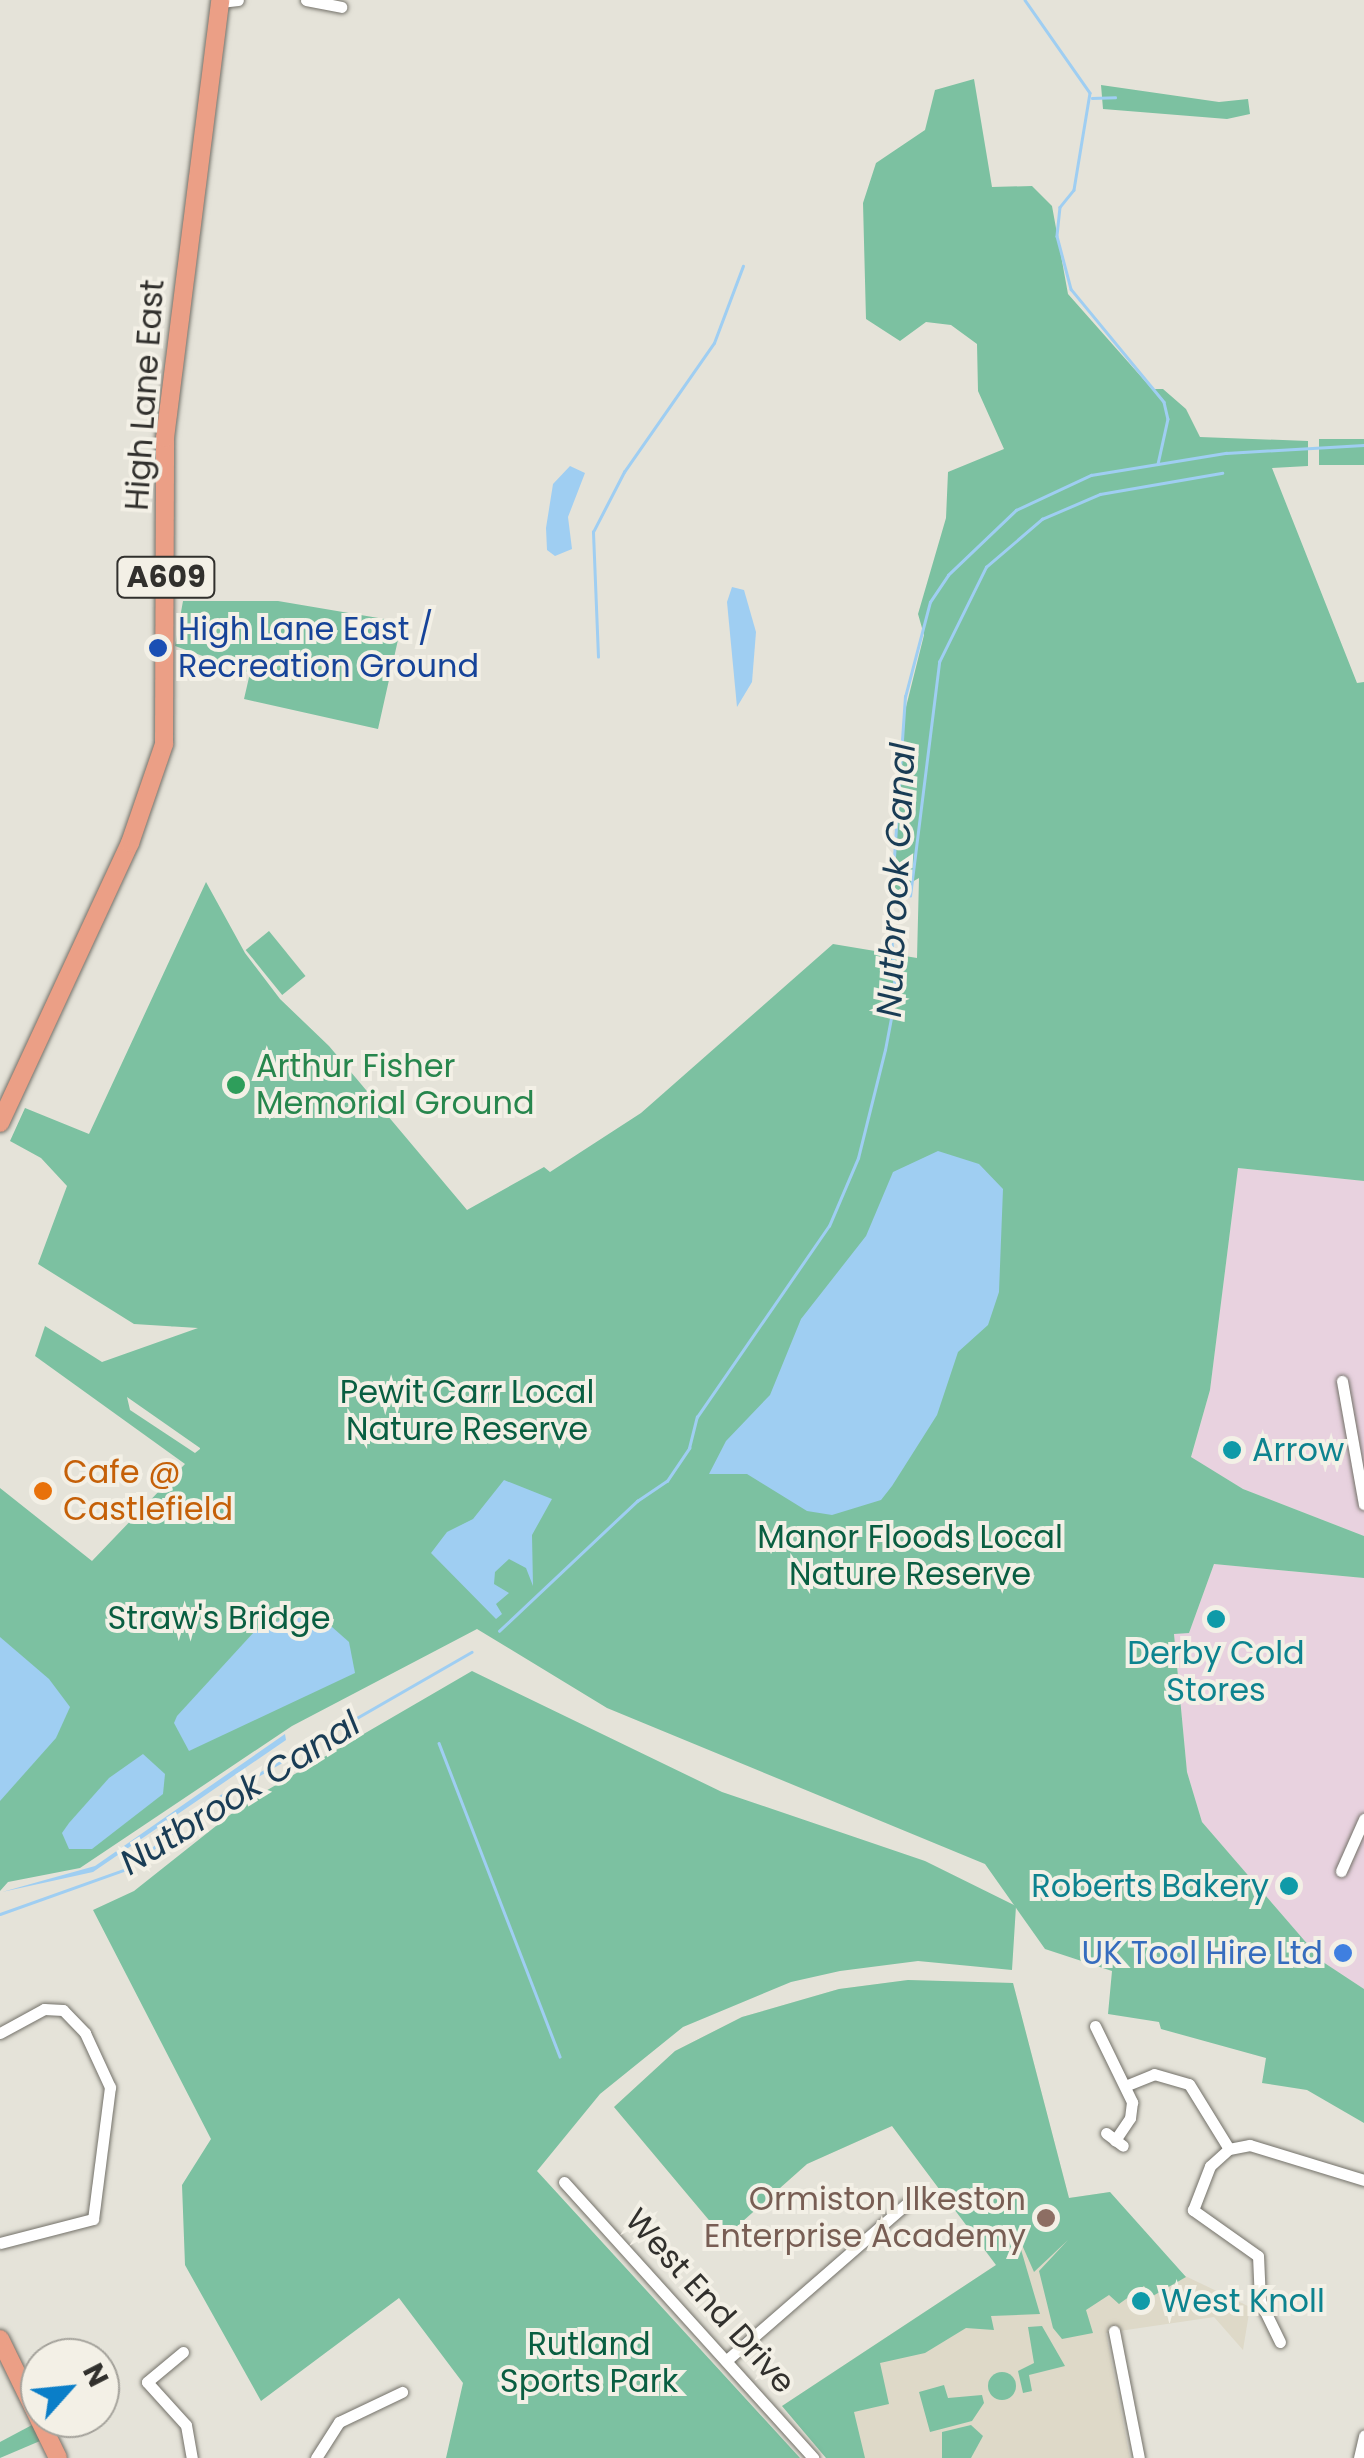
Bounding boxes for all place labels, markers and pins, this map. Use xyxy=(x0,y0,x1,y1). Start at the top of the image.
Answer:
place label: High Lane East / Recreation Ground xyxy=(178,611,479,686)
marker: High Lane East / Recreation Ground xyxy=(147,637,169,659)
place label: Arthur Fisher Memorial Ground xyxy=(256,1048,535,1123)
marker: Arthur Fisher Memorial Ground xyxy=(225,1074,247,1096)
place label: Arrow xyxy=(1252,1431,1344,1469)
marker: Arrow xyxy=(1221,1439,1243,1461)
place label: Cafe @ Castlefield xyxy=(63,1454,233,1529)
marker: Cafe @ Castlefield xyxy=(32,1480,54,1502)
marker: Derby Cold Stores xyxy=(1205,1608,1227,1630)
place label: Derby Cold Stores xyxy=(1127,1635,1305,1710)
place label: Roberts Bakery xyxy=(1031,1867,1269,1905)
marker: Roberts Bakery xyxy=(1278,1875,1300,1897)
place label: UK Tool Hire Ltd xyxy=(1082,1934,1323,1972)
marker: UK Tool Hire Ltd xyxy=(1332,1942,1354,1964)
place label: Ormiston Ilkeston Enterprise Academy xyxy=(704,2181,1026,2256)
marker: Ormiston Ilkeston Enterprise Academy xyxy=(1035,2207,1057,2229)
place label: West Knoll xyxy=(1161,2282,1325,2320)
marker: West Knoll xyxy=(1130,2290,1152,2312)

